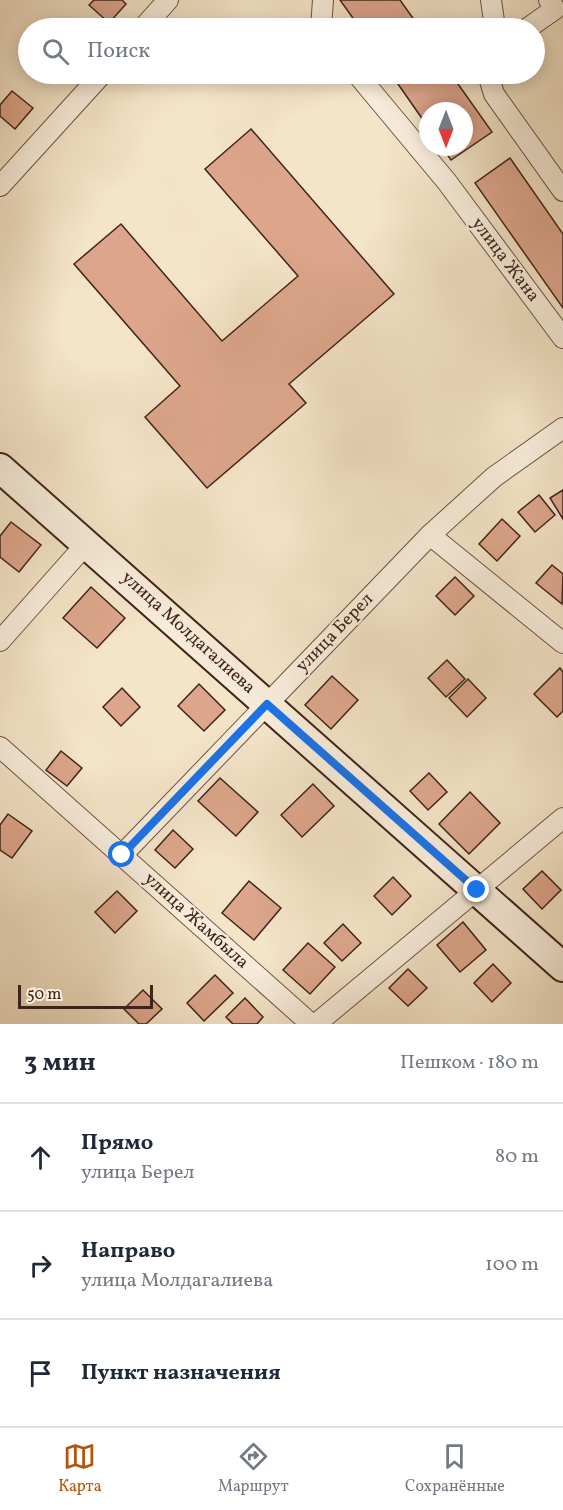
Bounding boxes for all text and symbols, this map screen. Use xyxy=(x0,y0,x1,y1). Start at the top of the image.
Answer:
search box xyxy=(18,18,545,84)
icon: search xyxy=(39,35,72,68)
text: Поиск xyxy=(87,36,150,67)
north arrow xyxy=(419,102,473,156)
street label: улица Жана xyxy=(465,213,545,308)
street label: улица Молдагалиева xyxy=(115,566,261,700)
street label: улица Берел xyxy=(291,588,380,678)
route start xyxy=(108,841,134,867)
street label: улица Жамбыла xyxy=(138,867,254,975)
route end xyxy=(463,876,489,902)
scale bar xyxy=(18,982,153,1010)
text: 50 m xyxy=(27,984,61,1006)
text: 3 мин xyxy=(24,1045,96,1081)
text: Пешком · 180 m xyxy=(400,1049,539,1077)
text: Прямо xyxy=(81,1128,153,1159)
icon: ahead xyxy=(24,1141,57,1174)
text: 80 m xyxy=(495,1143,539,1171)
text: улица Берел xyxy=(81,1159,194,1187)
text: Направо xyxy=(81,1236,175,1267)
icon: right xyxy=(24,1249,57,1282)
text: 100 m xyxy=(485,1251,539,1279)
text: улица Молдагалиева xyxy=(81,1267,273,1295)
icon: arrive xyxy=(24,1357,57,1390)
text: Пункт назначения xyxy=(81,1358,281,1389)
tab: Карта xyxy=(58,1440,102,1498)
tab: Маршрут xyxy=(218,1440,289,1498)
tab: Сохранённые xyxy=(405,1440,505,1498)

